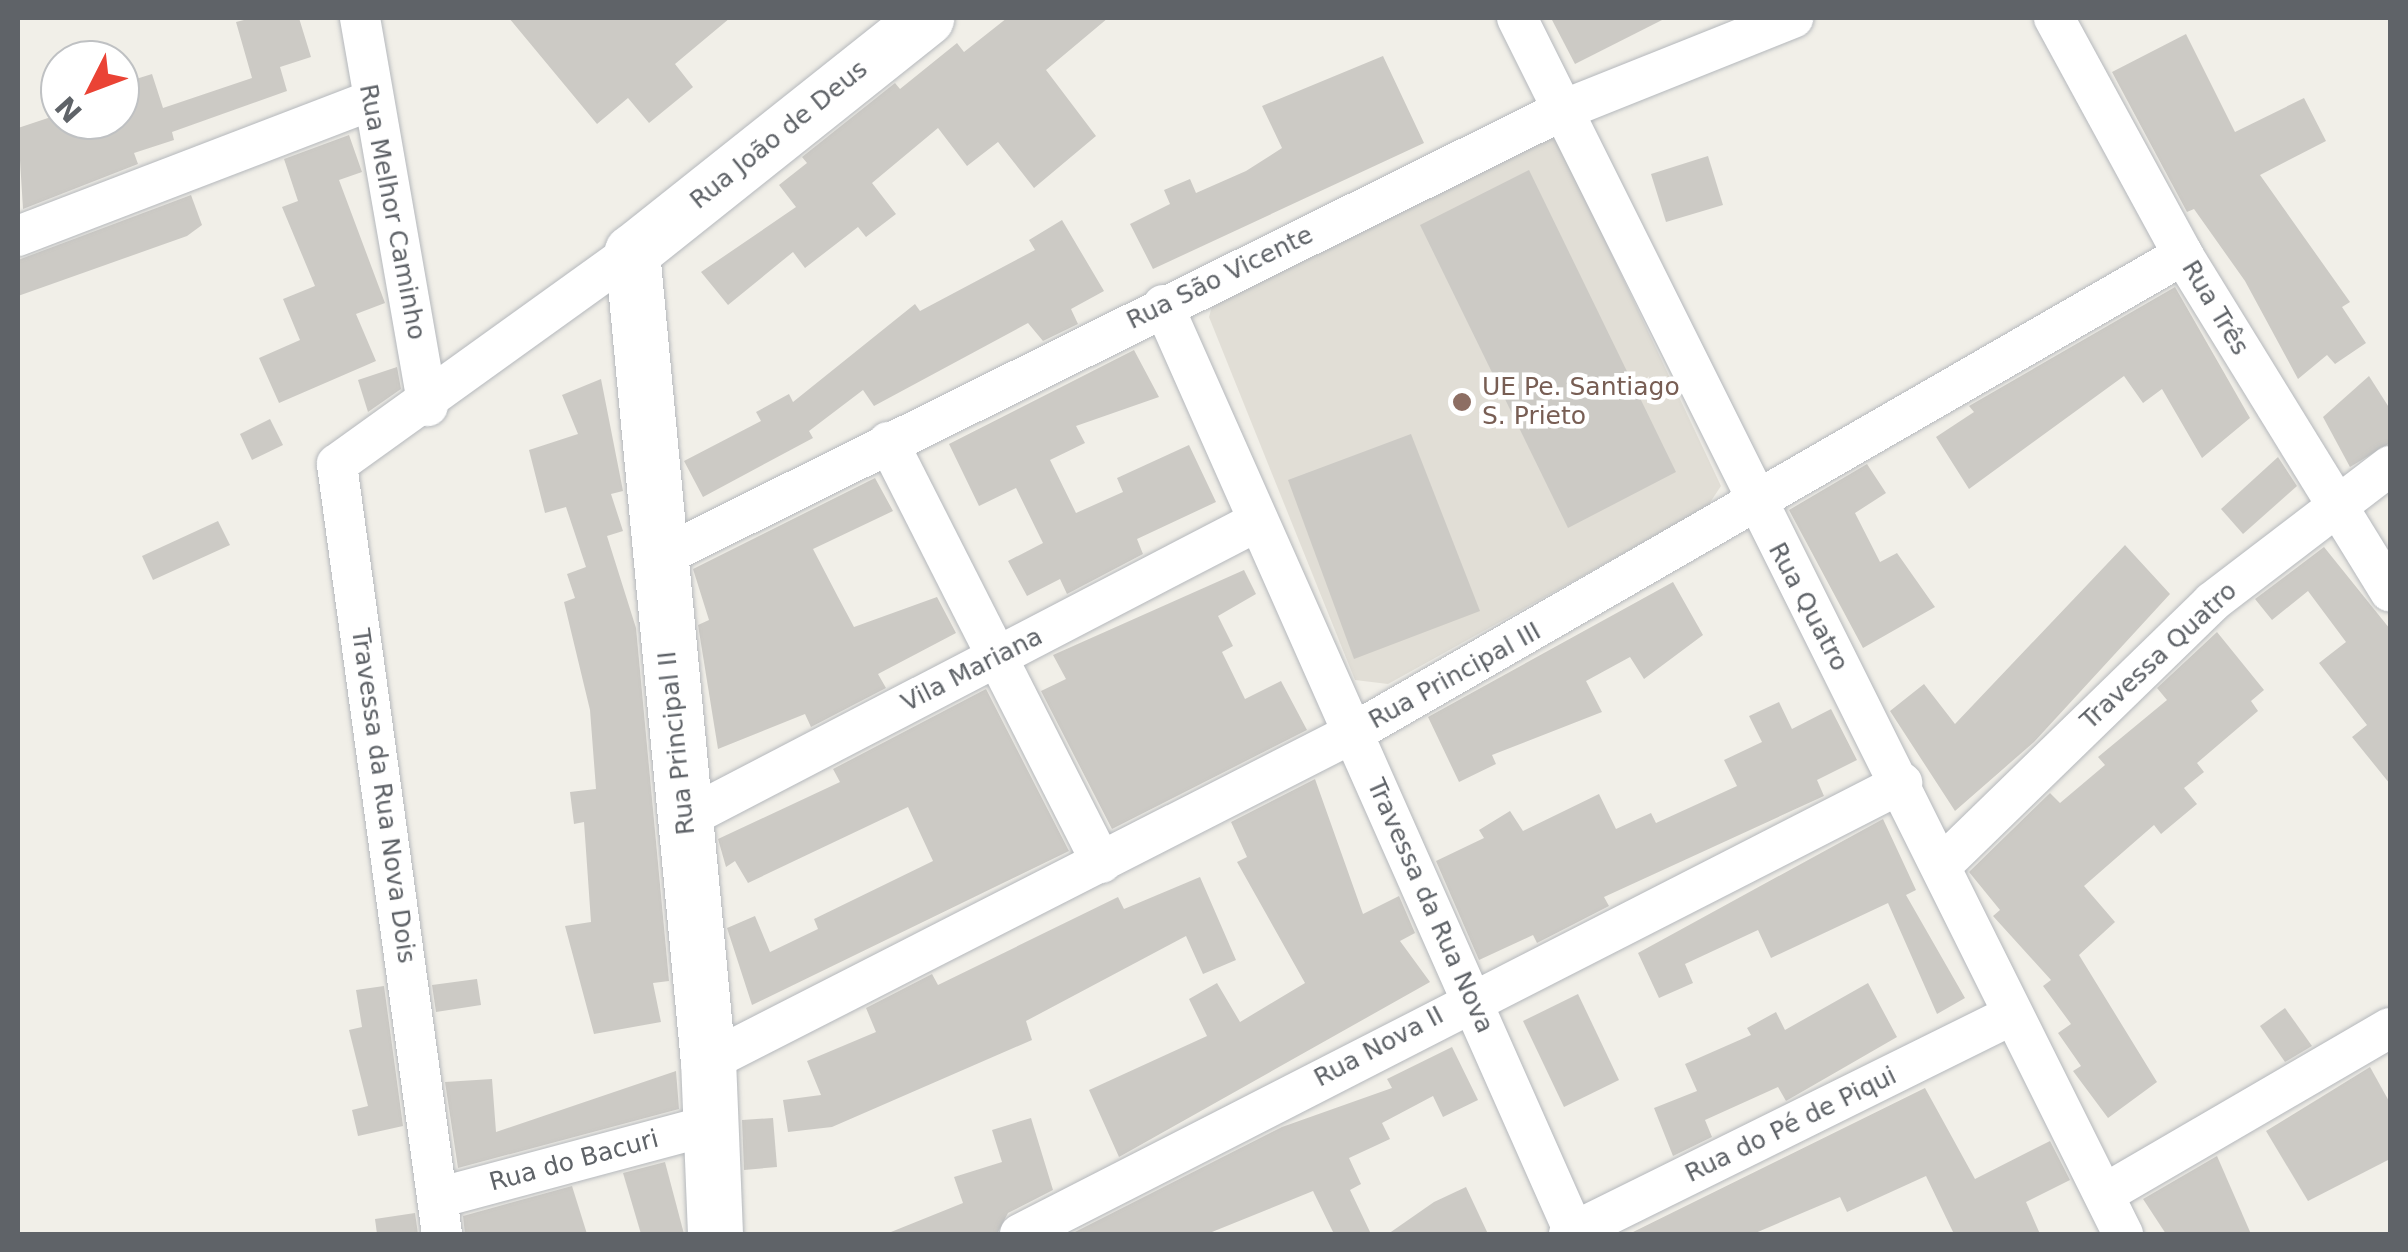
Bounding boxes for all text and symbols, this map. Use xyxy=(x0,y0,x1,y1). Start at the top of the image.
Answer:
north arrow xyxy=(40,40,140,140)
street label: Rua João de Deus xyxy=(684,54,874,216)
street label: Rua Melhor Caminho xyxy=(353,82,431,342)
text: N xyxy=(49,89,89,129)
street label: Rua São Vicente xyxy=(1122,220,1318,336)
street label: Rua Três xyxy=(2175,255,2255,361)
place label: UE Pe. Santiago S. Prieto xyxy=(1482,373,1680,432)
marker: UE Pe. Santiago S. Prieto xyxy=(1451,391,1473,413)
street label: Rua Quatro xyxy=(1762,538,1854,676)
street label: Travessa Quatro xyxy=(2075,576,2243,736)
street label: Rua Principal III xyxy=(1364,616,1546,736)
street label: Vila Mariana xyxy=(896,622,1048,718)
street label: Travessa da Rua Nova Dois xyxy=(345,627,421,965)
street label: Rua Principal II xyxy=(652,650,702,836)
street label: Travessa da Rua Nova xyxy=(1360,774,1500,1038)
street label: Rua Nova II xyxy=(1309,1000,1449,1094)
street label: Rua do Pé de Piqui xyxy=(1680,1061,1902,1189)
street label: Rua do Bacuri xyxy=(486,1124,662,1198)

